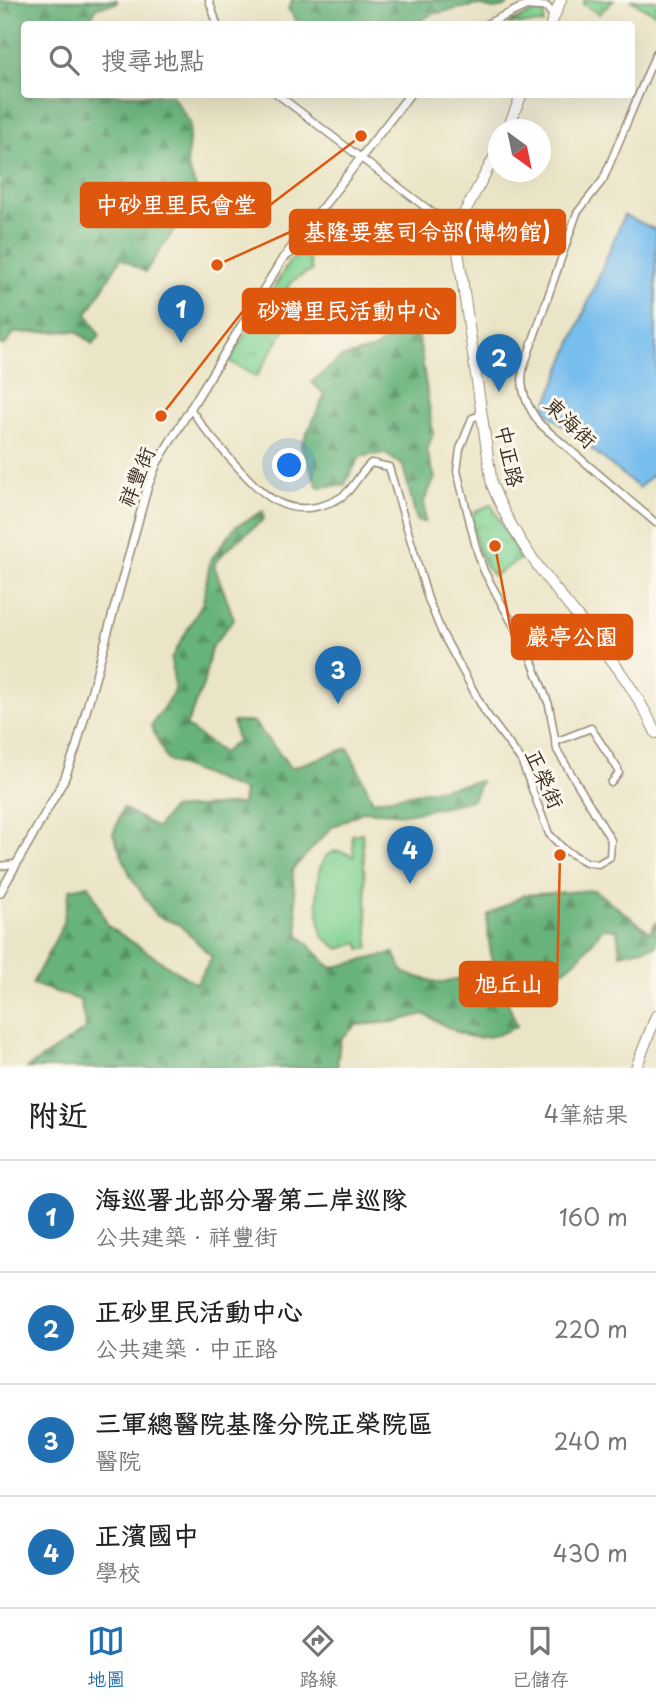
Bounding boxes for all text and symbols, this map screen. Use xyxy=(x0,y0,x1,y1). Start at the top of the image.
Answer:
search box xyxy=(21,21,635,98)
text: 搜尋地點 xyxy=(101,40,205,79)
icon: search xyxy=(45,41,83,79)
north arrow xyxy=(488,119,551,182)
callout: 中砂里里民會堂 xyxy=(81,183,270,227)
text: 中砂里里民會堂 xyxy=(96,186,257,221)
callout: 基隆要塞司令部(博物館) xyxy=(290,210,565,254)
text: 基隆要塞司令部(博物館) xyxy=(303,213,551,248)
pin: 1 xyxy=(158,285,204,343)
callout: 砂灣里民活動中心 xyxy=(243,289,455,333)
text: 砂灣里民活動中心 xyxy=(257,292,441,327)
pin: 2 xyxy=(476,334,522,392)
street label: 東海街 xyxy=(538,388,605,455)
street label: 中正路 xyxy=(489,421,533,490)
street label: 祥豐街 xyxy=(109,441,162,511)
your location xyxy=(272,448,306,482)
callout: 巖亭公園 xyxy=(512,615,632,659)
text: 巖亭公園 xyxy=(526,618,618,653)
pin: 3 xyxy=(315,646,361,704)
street label: 正榮街 xyxy=(518,743,573,813)
pin: 4 xyxy=(387,826,433,884)
callout: 旭丘山 xyxy=(460,962,557,1006)
text: 旭丘山 xyxy=(475,965,544,1000)
text: 附近 xyxy=(28,1091,88,1136)
text: 4筆結果 xyxy=(544,1096,628,1131)
text: 海巡署北部分署第二岸巡隊 xyxy=(95,1179,407,1218)
text: 1 xyxy=(46,1199,57,1234)
text: 160 m xyxy=(559,1199,628,1234)
text: 公共建築 · 祥豐街 xyxy=(95,1218,278,1253)
text: 正砂里民活動中心 xyxy=(95,1291,303,1330)
text: 2 xyxy=(43,1311,59,1346)
text: 220 m xyxy=(554,1311,628,1346)
text: 公共建築 · 中正路 xyxy=(95,1330,278,1365)
text: 三軍總醫院基隆分院正榮院區 xyxy=(95,1403,433,1442)
text: 3 xyxy=(43,1423,59,1458)
text: 240 m xyxy=(554,1423,628,1458)
text: 醫院 xyxy=(95,1442,141,1477)
text: 正濱國中 xyxy=(95,1515,199,1554)
text: 4 xyxy=(43,1535,59,1570)
text: 430 m xyxy=(553,1535,628,1570)
text: 學校 xyxy=(95,1554,141,1589)
tab: 地圖 xyxy=(87,1622,125,1692)
tab: 路線 xyxy=(299,1622,338,1692)
tab: 已儲存 xyxy=(512,1622,569,1692)

